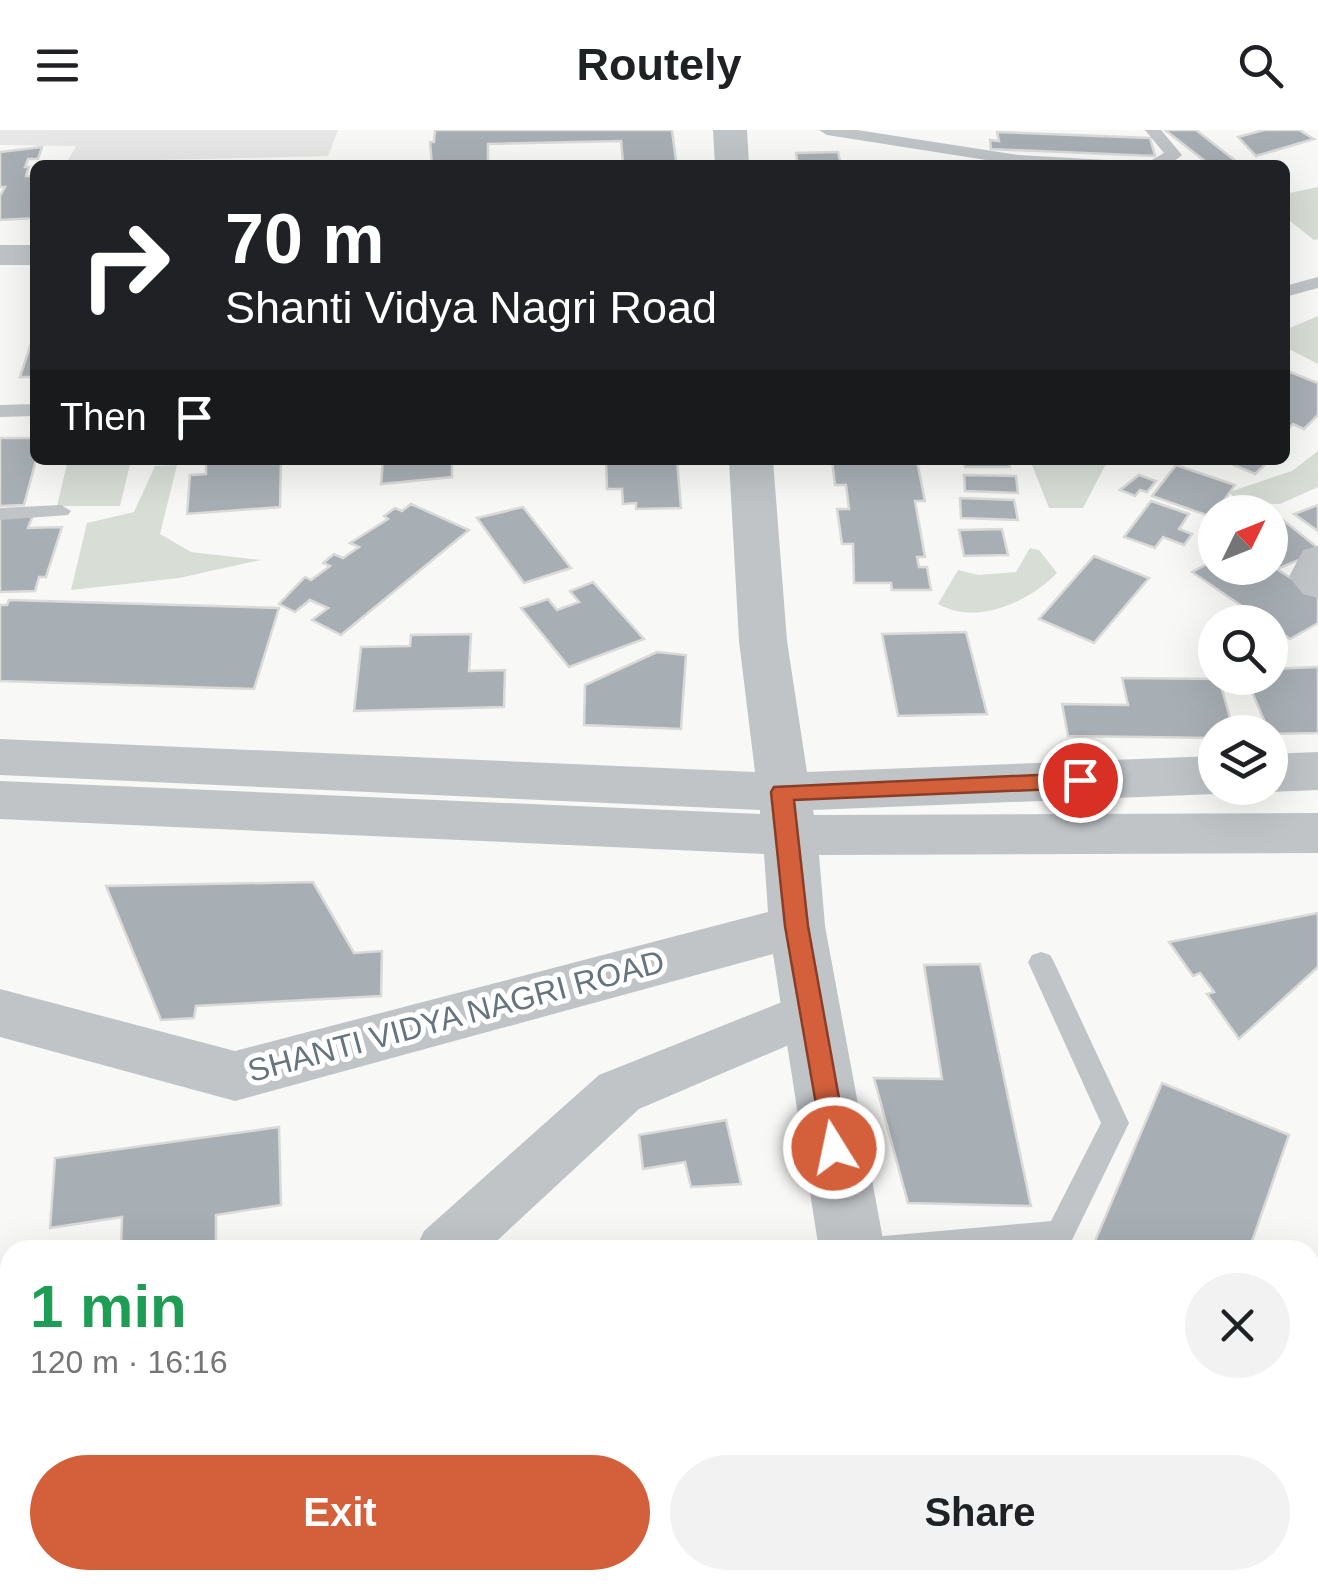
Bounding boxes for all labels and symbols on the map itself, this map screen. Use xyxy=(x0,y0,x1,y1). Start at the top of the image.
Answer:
north arrow xyxy=(1198,495,1288,585)
pin xyxy=(1038,738,1123,823)
street label: SHANTI VIDYA NAGRI ROAD xyxy=(244,943,668,1089)
position arrow xyxy=(782,1096,886,1200)

